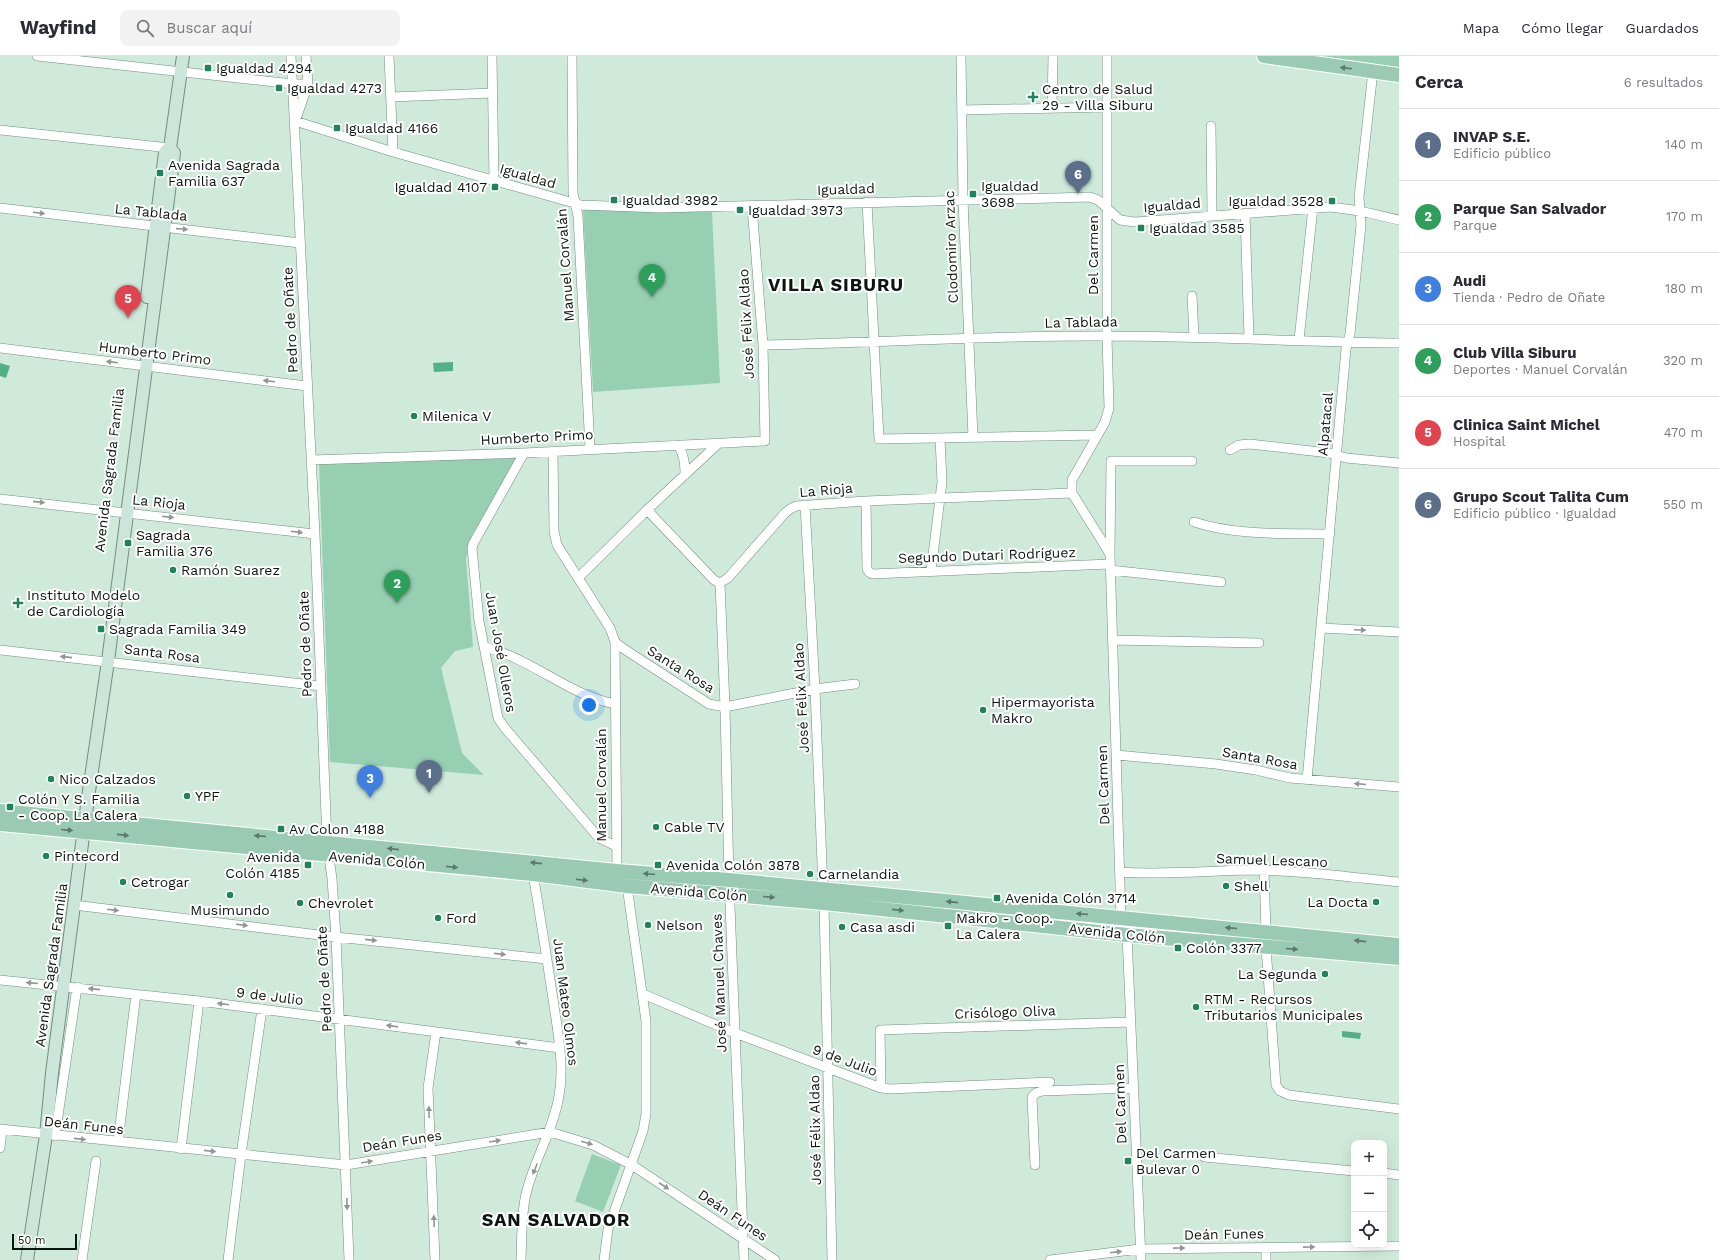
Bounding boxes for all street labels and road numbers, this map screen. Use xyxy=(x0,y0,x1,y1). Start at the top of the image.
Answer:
street label: Igualdad xyxy=(498,160,558,192)
street label: Igualdad xyxy=(817,180,875,198)
street label: Clodomiro Arzac xyxy=(941,190,961,304)
street label: Igualdad xyxy=(1143,195,1201,215)
street label: La Tablada xyxy=(114,200,188,224)
street label: Manuel Corvalán xyxy=(553,208,577,322)
street label: Del Carmen xyxy=(1085,215,1101,295)
street label: Pedro de Oñate xyxy=(279,267,301,373)
street label: José Félix Aldao xyxy=(735,268,757,380)
street label: La Tablada xyxy=(1044,313,1118,331)
street label: Humberto Primo xyxy=(98,338,212,368)
street label: Avenida Sagrada Familia xyxy=(91,387,127,553)
street label: Alpatacal xyxy=(1314,391,1336,456)
street label: Humberto Primo xyxy=(480,426,594,448)
street label: La Rioja xyxy=(799,480,854,500)
street label: La Rioja xyxy=(131,491,187,513)
street label: Segundo Dutari Rodríguez xyxy=(898,544,1076,566)
street label: Juan José Olleros xyxy=(483,590,519,714)
street label: Pedro de Oñate xyxy=(295,591,315,697)
street label: Santa Rosa xyxy=(123,640,201,666)
street label: Santa Rosa xyxy=(644,642,718,696)
street label: José Félix Aldao xyxy=(790,642,812,754)
street label: Manuel Corvalán xyxy=(593,728,609,842)
street label: Santa Rosa xyxy=(1221,743,1299,773)
street label: Del Carmen xyxy=(1094,745,1112,825)
street label: Avenida Colón xyxy=(328,848,426,872)
street label: Samuel Lescano xyxy=(1216,850,1328,870)
street label: Avenida Colón xyxy=(650,880,748,904)
street label: Avenida Sagrada Familia xyxy=(32,882,70,1048)
street label: José Manuel Chaves xyxy=(709,913,729,1053)
street label: Avenida Colón xyxy=(1068,920,1166,946)
street label: Pedro de Oñate xyxy=(313,926,335,1032)
street label: Juan Mateo Olmos xyxy=(550,937,582,1067)
street label: 9 de Julio xyxy=(235,984,305,1008)
street label: Crisólogo Oliva xyxy=(954,1002,1056,1022)
street label: 9 de Julio xyxy=(811,1041,879,1079)
street label: Del Carmen xyxy=(1111,1064,1129,1144)
street label: José Félix Aldao xyxy=(806,1075,824,1185)
street label: Deán Funes xyxy=(43,1113,125,1137)
street label: Deán Funes xyxy=(361,1127,443,1155)
street label: Deán Funes xyxy=(695,1186,771,1244)
street label: Deán Funes xyxy=(1184,1225,1264,1243)

